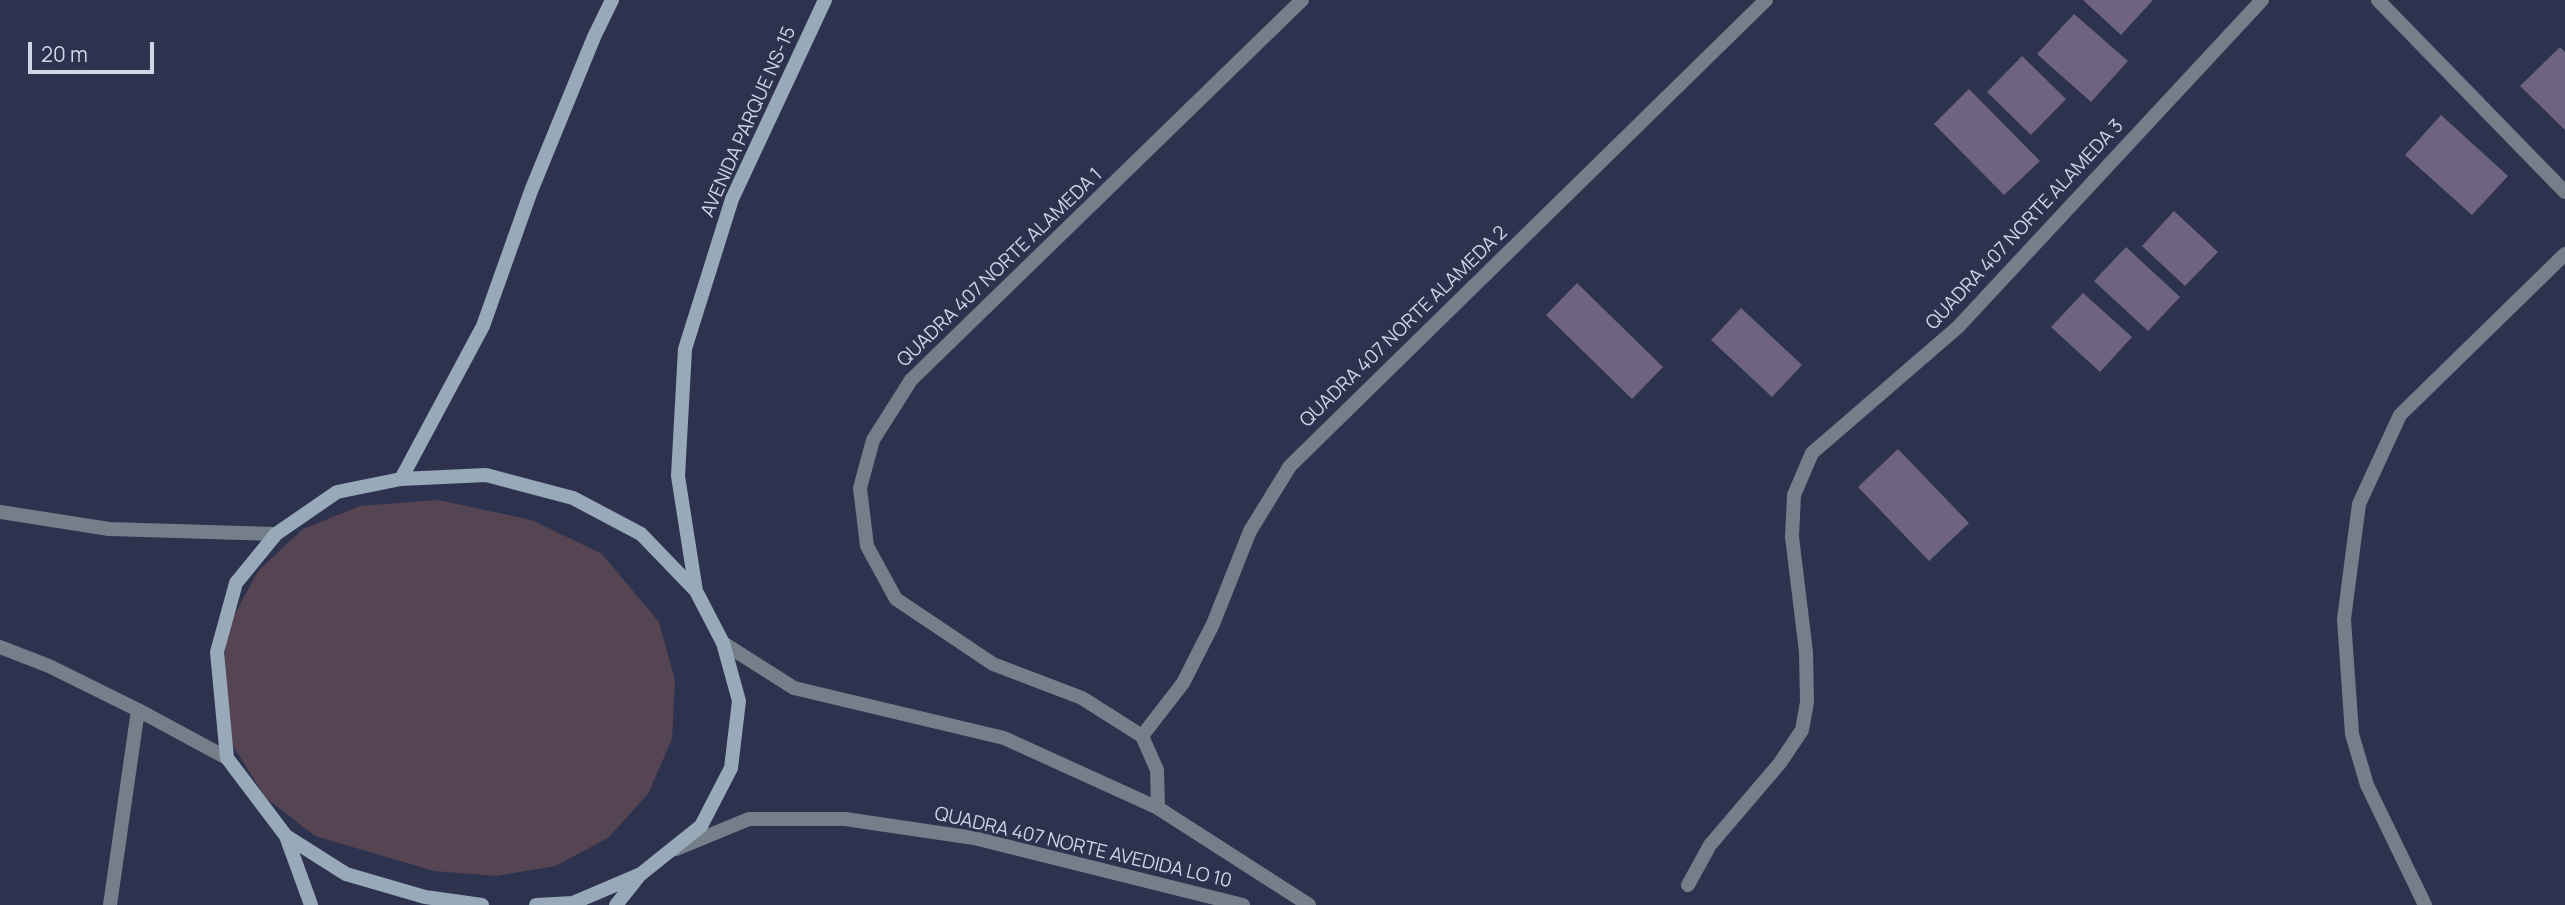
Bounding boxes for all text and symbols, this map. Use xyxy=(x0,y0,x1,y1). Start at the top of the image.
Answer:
street label: AVENIDA PARQUE NS-15 xyxy=(697,23,801,221)
scale bar xyxy=(32,28,158,72)
text: 20 m xyxy=(41,40,88,68)
street label: QUADRA 407 NORTE ALAMEDA 3 xyxy=(1921,115,2129,335)
street label: QUADRA 407 NORTE ALAMEDA 1 xyxy=(893,164,1107,372)
street label: QUADRA 407 NORTE ALAMEDA 2 xyxy=(1296,222,1512,432)
street label: QUADRA 407 NORTE AVEDIDA LO 10 xyxy=(932,803,1234,893)

